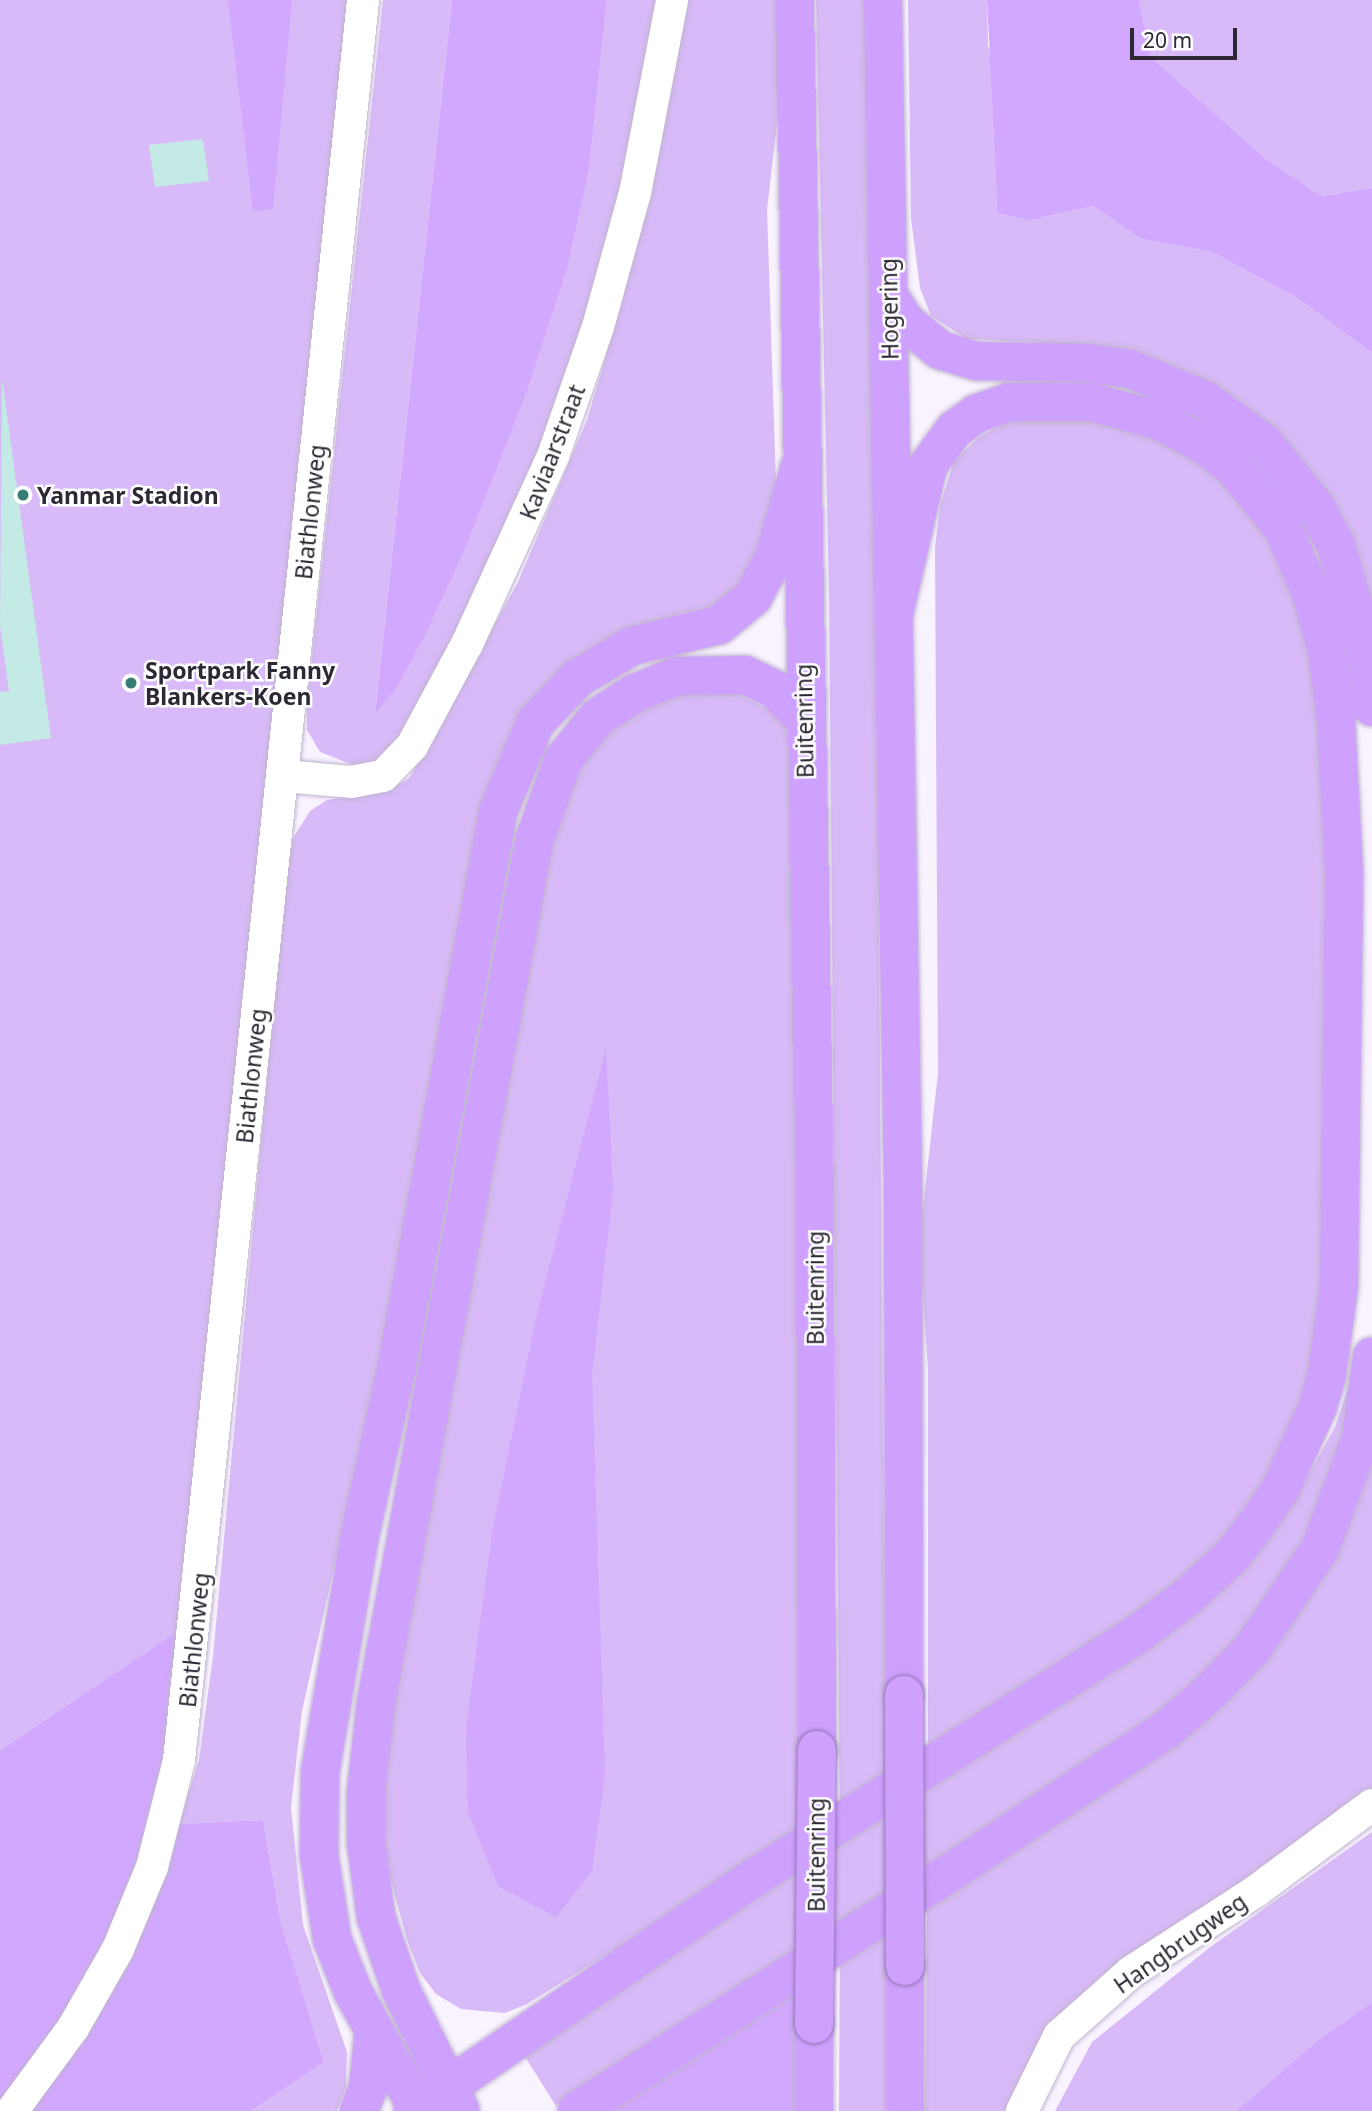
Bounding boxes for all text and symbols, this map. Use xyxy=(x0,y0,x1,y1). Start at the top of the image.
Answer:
scale bar xyxy=(1134,14,1241,58)
text: 20 m xyxy=(1143,26,1192,54)
street label: Hogering xyxy=(874,258,904,360)
street label: Kaviaarstraat xyxy=(514,381,590,523)
street label: Biathlonweg xyxy=(289,443,331,581)
place label: Yanmar Stadion xyxy=(37,481,219,509)
marker: Yanmar Stadion xyxy=(15,487,31,503)
place label: Sportpark Fanny Blankers-Koen xyxy=(145,656,335,710)
street label: Buitenring xyxy=(789,664,819,778)
marker: Sportpark Fanny Blankers-Koen xyxy=(123,675,139,691)
street label: Biathlonweg xyxy=(230,1007,272,1145)
street label: Buitenring xyxy=(801,1231,829,1345)
street label: Biathlonweg xyxy=(173,1571,215,1709)
street label: Buitenring xyxy=(802,1798,830,1912)
street label: Hangbrugweg xyxy=(1108,1887,1252,1999)

